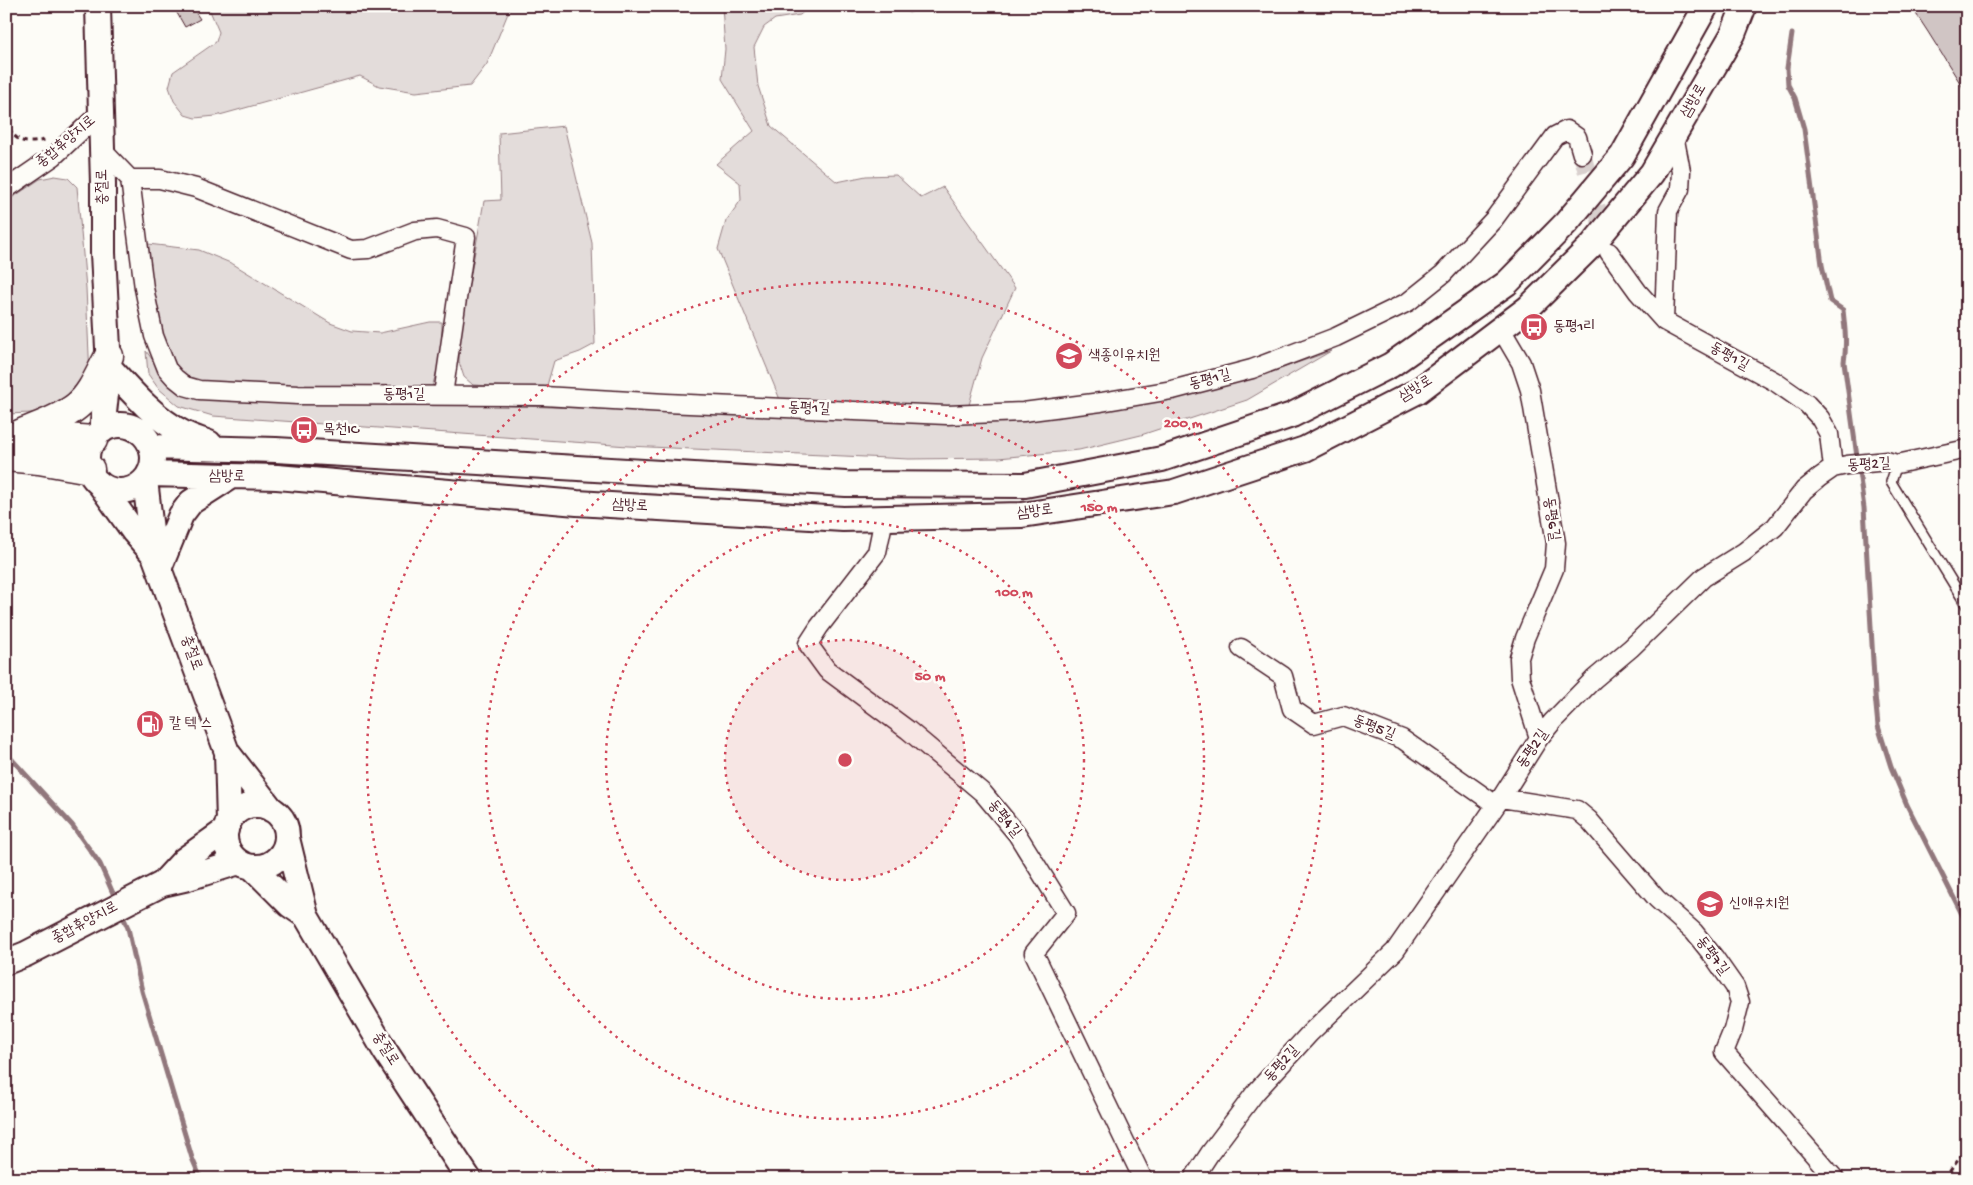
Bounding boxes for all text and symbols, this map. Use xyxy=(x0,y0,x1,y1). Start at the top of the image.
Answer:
street label: 삼방로 xyxy=(1677,81,1711,121)
street label: 종합휴양지로 xyxy=(32,112,100,172)
street label: 충절로 xyxy=(94,169,112,205)
bus stop icon: 동평1리 xyxy=(1519,312,1549,342)
place label: 동평1리 xyxy=(1553,318,1595,336)
street label: 동평1길 xyxy=(1706,339,1752,375)
school or university icon: 색종이유치원 xyxy=(1054,341,1084,371)
place label: 색종이유치원 xyxy=(1088,347,1160,365)
street label: 동평1길 xyxy=(1187,366,1233,394)
street label: 삼방로 xyxy=(1396,372,1436,406)
street label: 동평1길 xyxy=(383,386,425,404)
street label: 동평1길 xyxy=(788,399,830,419)
bus stop icon: 목천IC xyxy=(289,415,319,445)
text: 200 m xyxy=(1164,415,1203,433)
place label: 목천IC xyxy=(323,421,360,439)
street label: 동평2길 xyxy=(1847,455,1891,475)
street label: 삼방로 xyxy=(209,468,245,486)
street label: 삼방로 xyxy=(611,496,649,516)
street label: 동평6길 xyxy=(1539,496,1563,542)
text: 150 m xyxy=(1080,499,1118,517)
street label: 삼방로 xyxy=(1016,501,1054,523)
text: 100 m xyxy=(994,584,1033,602)
street label: 충절로 xyxy=(176,633,206,673)
text: 50 m xyxy=(915,668,946,686)
fuel station icon: 칼 텍 스 xyxy=(135,709,165,739)
street label: 동평5길 xyxy=(1350,712,1398,744)
place label: 칼 텍 스 xyxy=(169,715,212,733)
street label: 동평2길 xyxy=(1513,726,1553,772)
centre of rings xyxy=(836,751,854,769)
street label: 동평4길 xyxy=(983,797,1025,841)
school or university icon: 신애유치원 xyxy=(1695,889,1725,919)
place label: 신애유치원 xyxy=(1729,895,1789,913)
street label: 종합휴양지로 xyxy=(49,898,121,948)
street label: 동평7길 xyxy=(1692,933,1732,979)
street label: 충절로 xyxy=(368,1029,402,1069)
street label: 동평2길 xyxy=(1261,1042,1303,1086)

